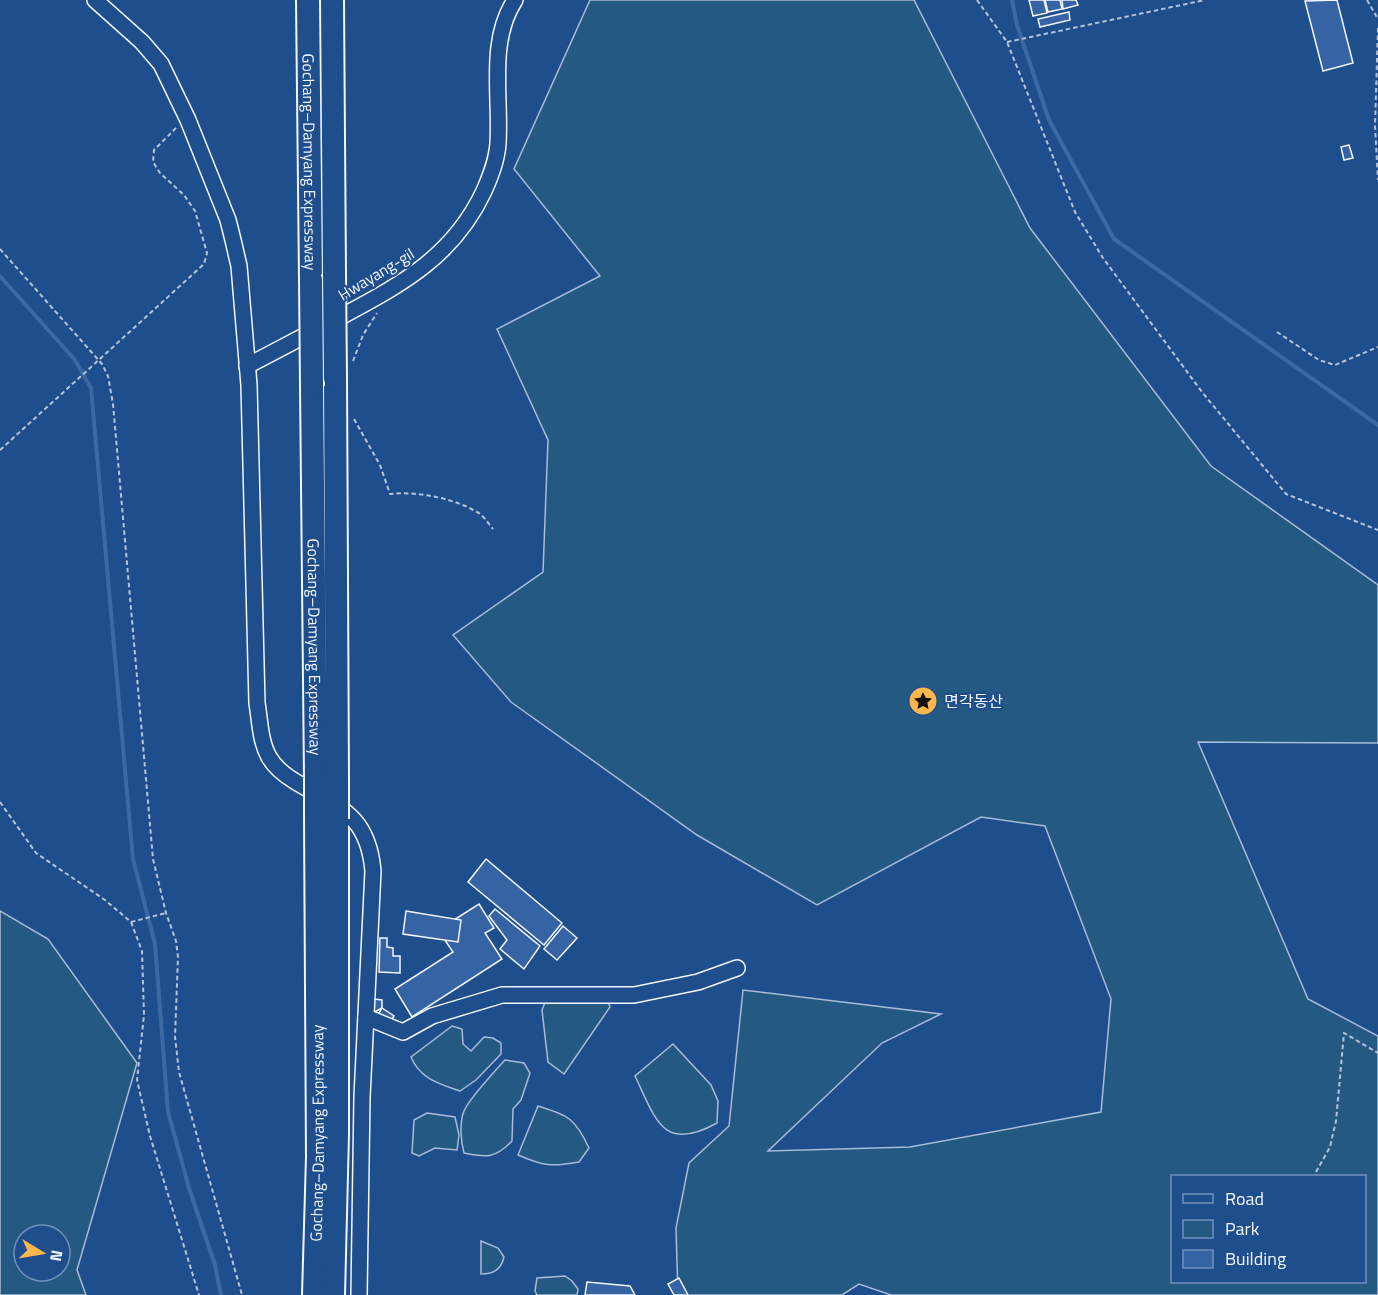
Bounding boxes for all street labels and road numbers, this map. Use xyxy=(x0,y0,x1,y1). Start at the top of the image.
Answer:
street label: Gochang–Damyang Expressway xyxy=(297,53,323,271)
street label: Hwayang-gil xyxy=(333,242,419,306)
street label: Gochang–Damyang Expressway xyxy=(302,538,328,756)
street label: Gochang–Damyang Expressway xyxy=(304,1024,330,1242)

